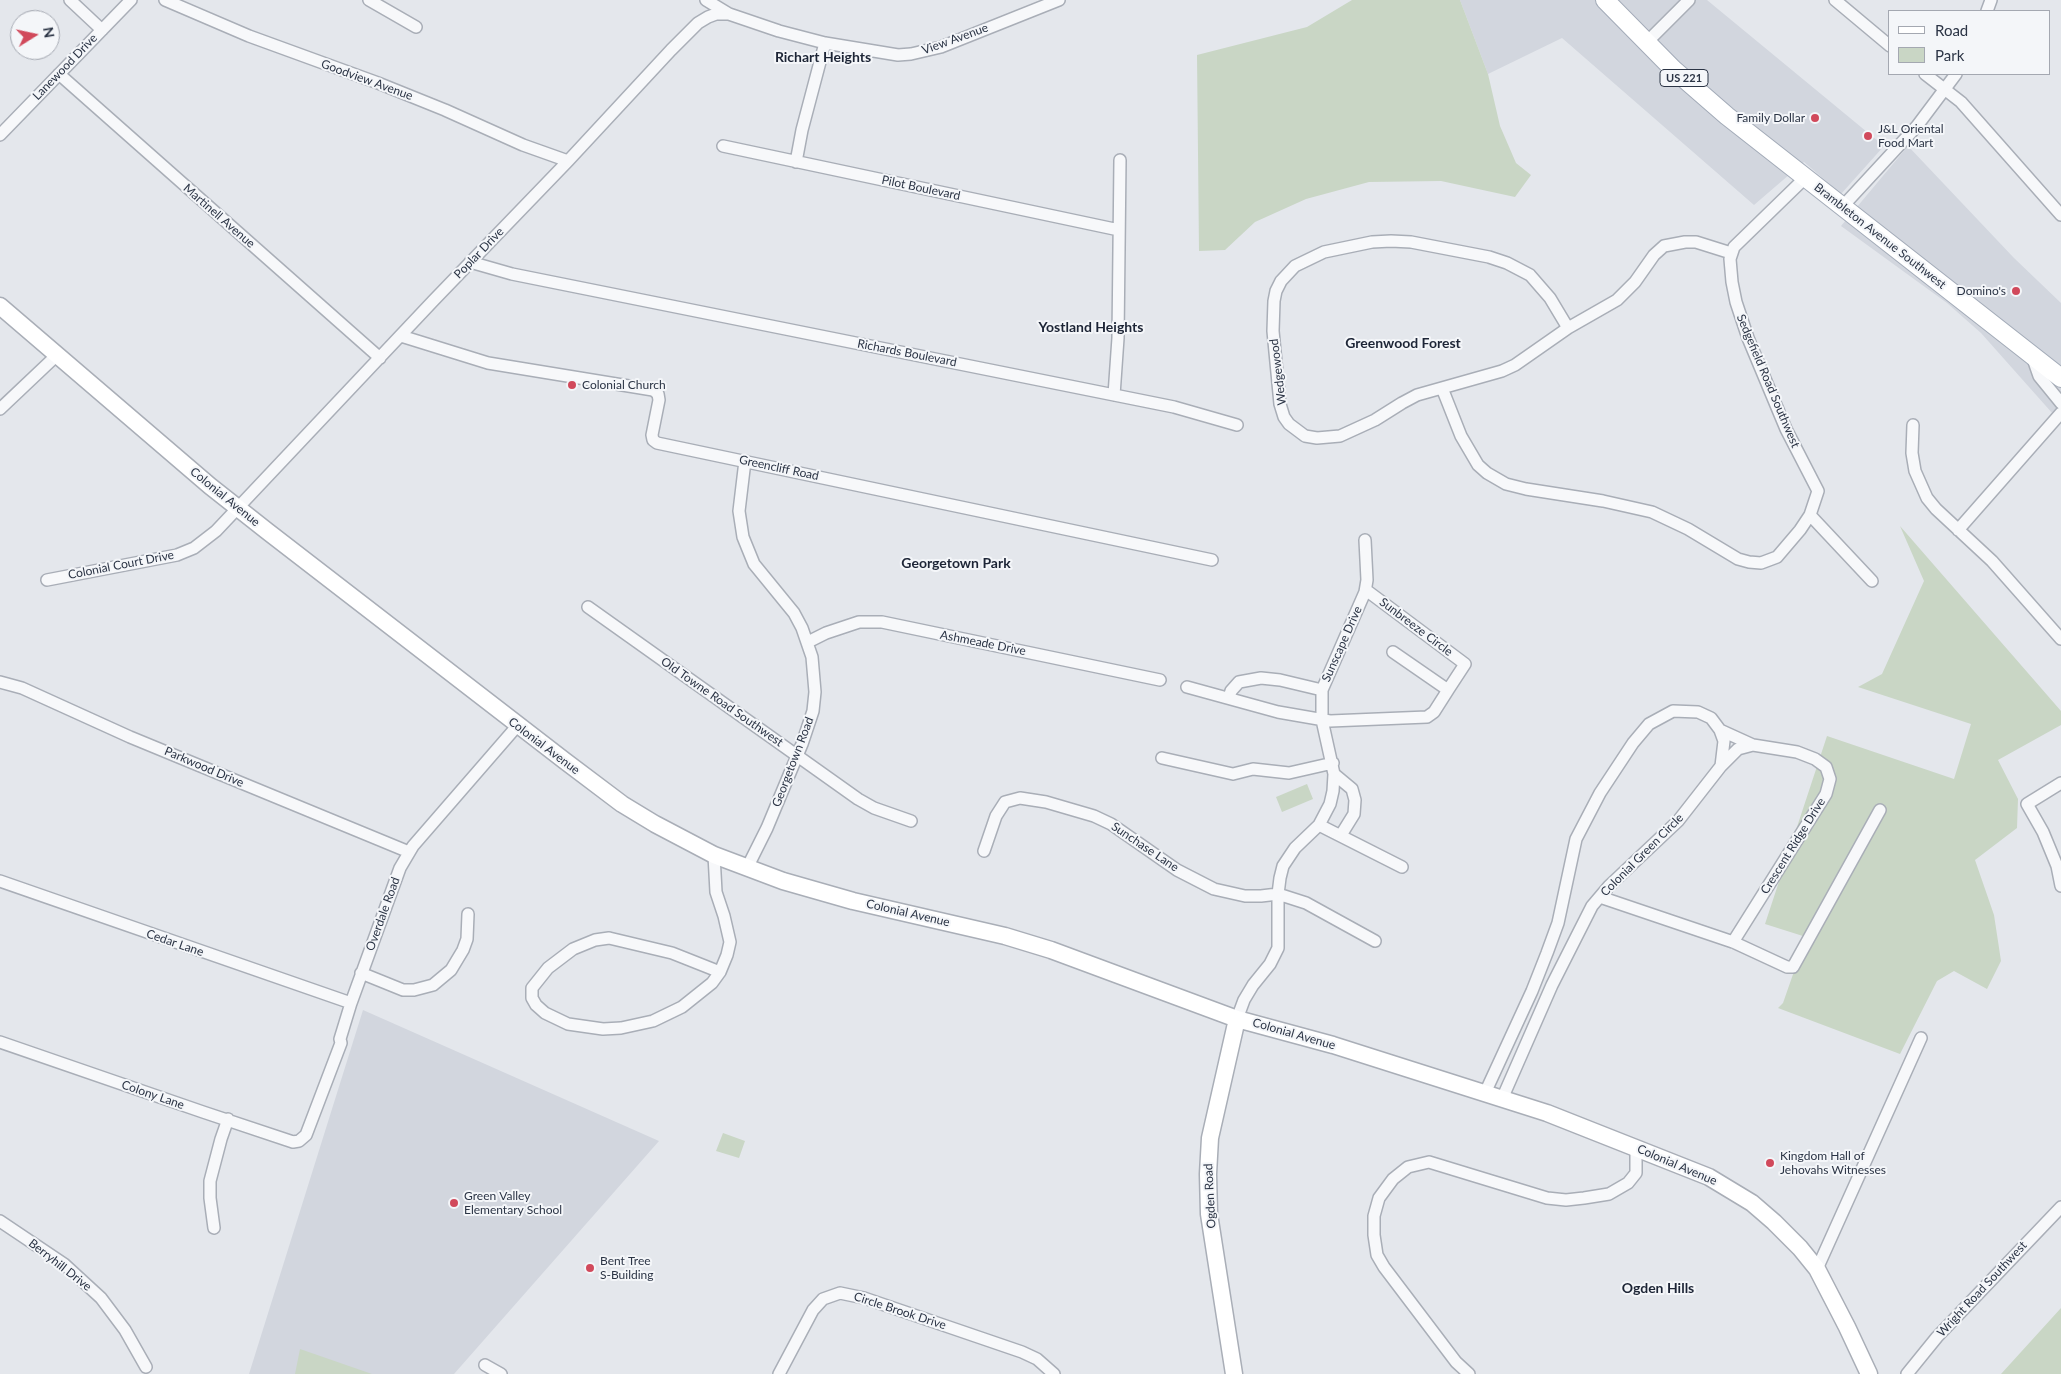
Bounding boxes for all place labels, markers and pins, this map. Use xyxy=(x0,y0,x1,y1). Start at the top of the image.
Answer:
place label: Family Dollar xyxy=(1736,111,1805,125)
marker: Family Dollar xyxy=(1809,112,1821,124)
place label: J&L Oriental Food Mart xyxy=(1878,122,1944,150)
marker: J&L Oriental Food Mart xyxy=(1862,130,1874,142)
place label: Domino's xyxy=(1957,284,2006,298)
marker: Domino's xyxy=(2010,285,2022,297)
place label: Colonial Church xyxy=(582,378,666,392)
marker: Colonial Church xyxy=(566,379,578,391)
place label: Kingdom Hall of Jehovahs Witnesses xyxy=(1780,1149,1886,1177)
marker: Kingdom Hall of Jehovahs Witnesses xyxy=(1764,1157,1776,1169)
place label: Green Valley Elementary School xyxy=(464,1189,562,1217)
marker: Green Valley Elementary School xyxy=(448,1197,460,1209)
place label: Bent Tree S-Building xyxy=(600,1254,654,1282)
marker: Bent Tree S-Building xyxy=(584,1262,596,1274)

